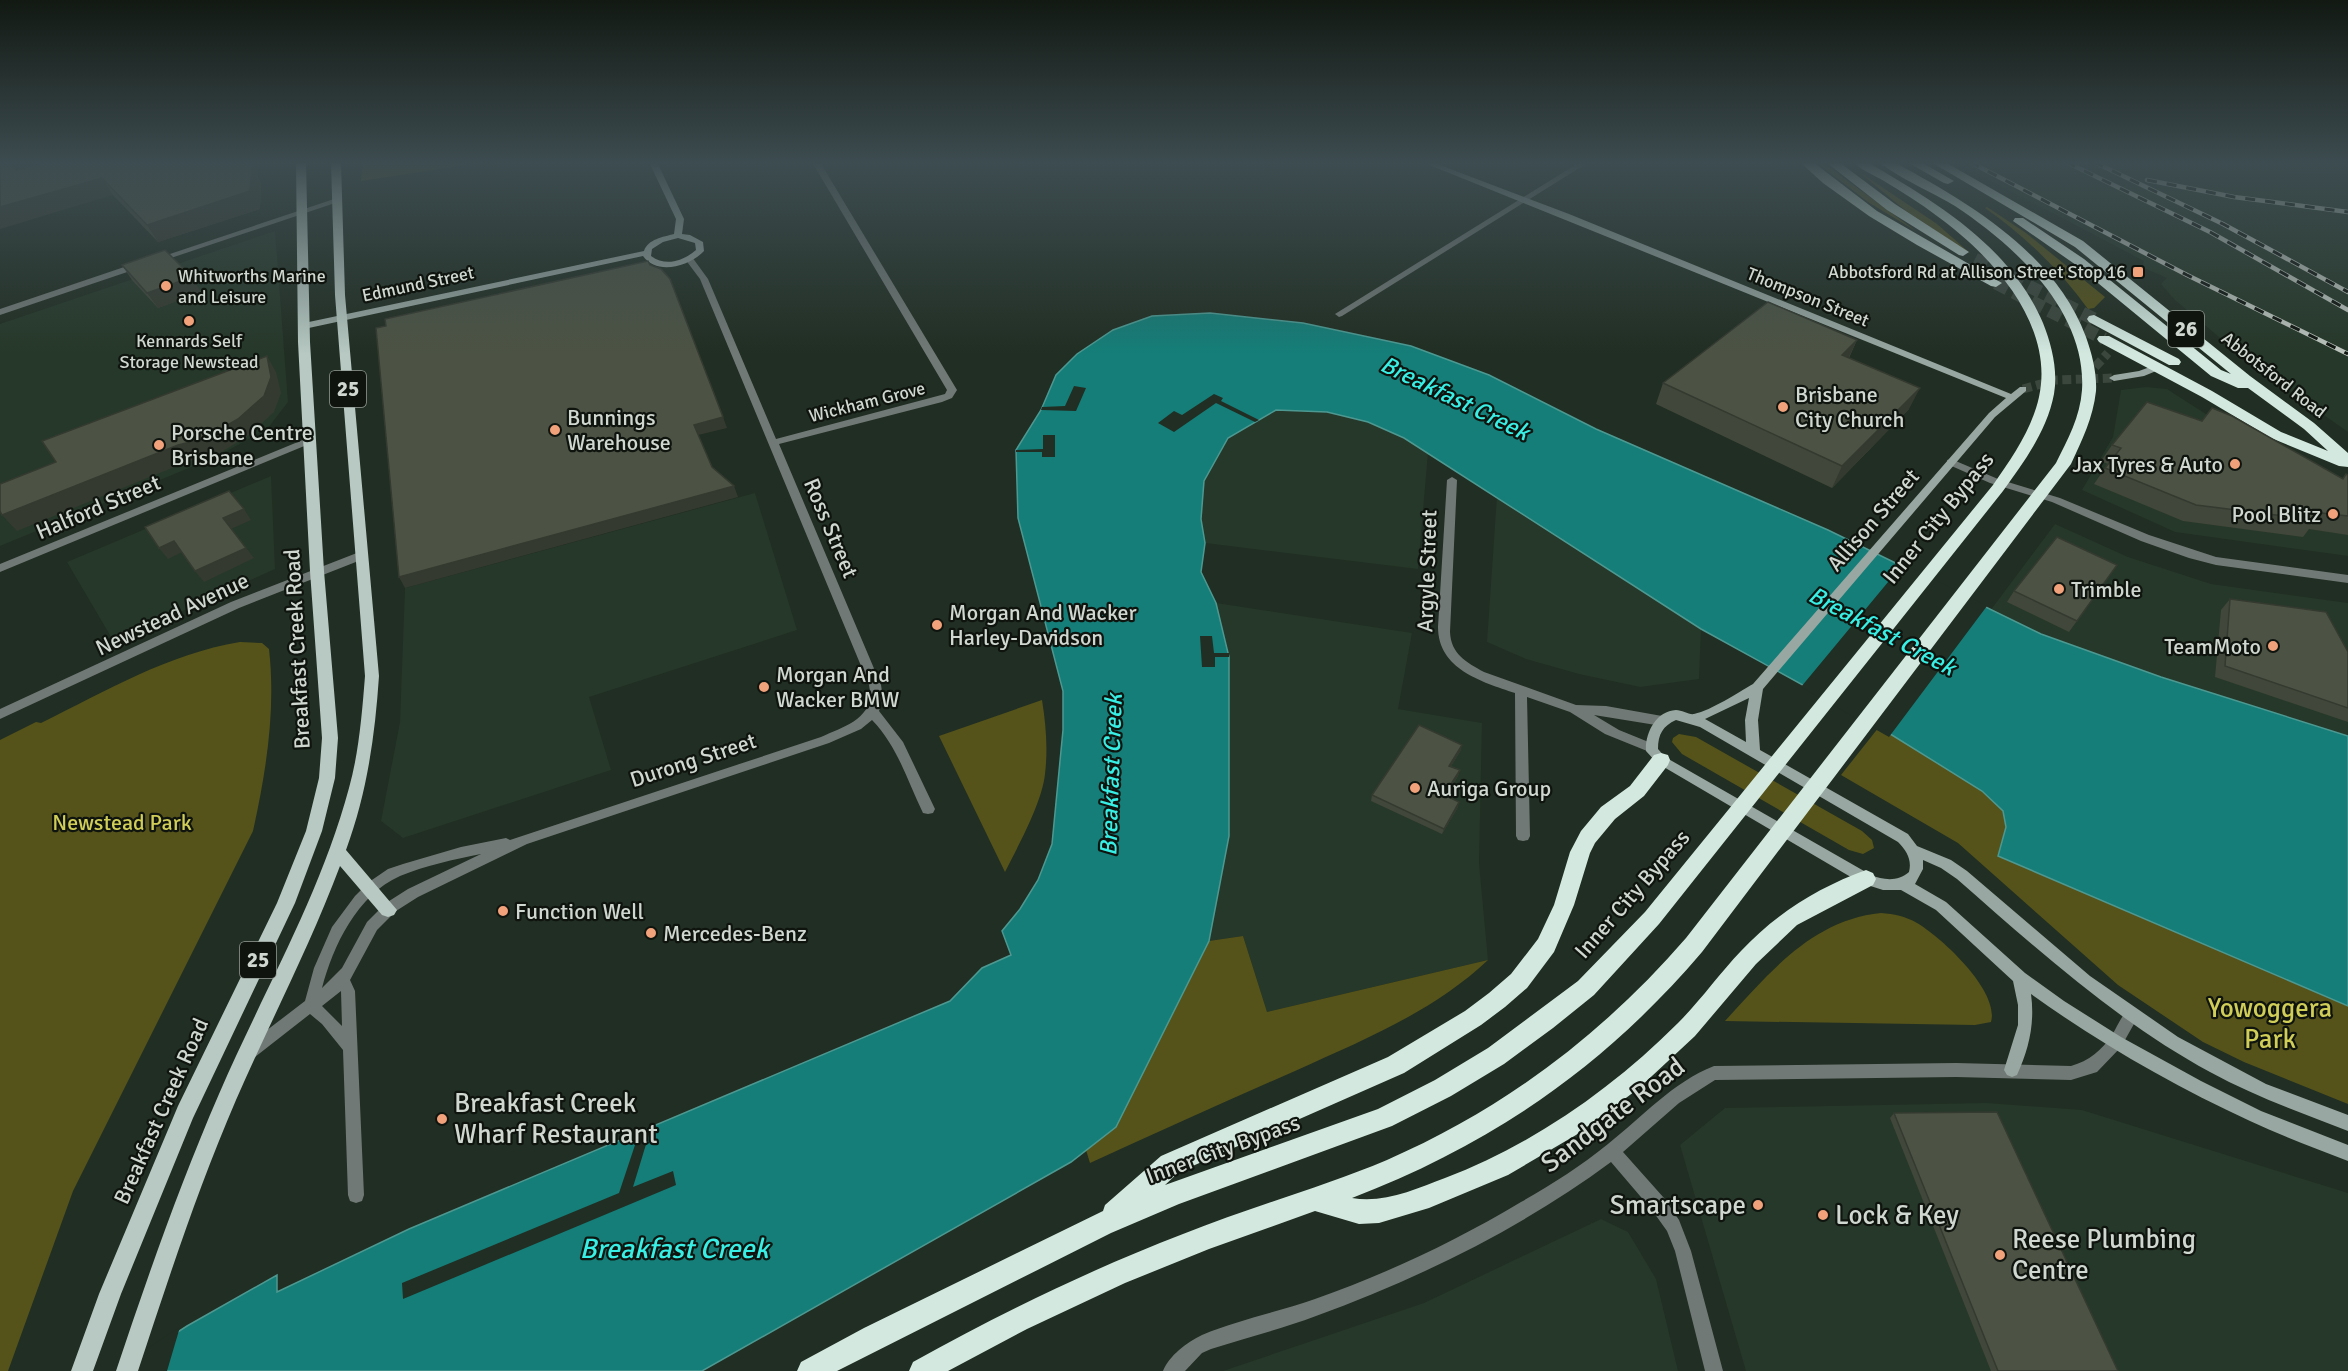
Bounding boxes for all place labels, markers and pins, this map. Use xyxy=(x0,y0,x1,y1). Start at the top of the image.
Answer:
place label: Abbotsford Rd at Allison Street Stop 16 xyxy=(1828,261,2126,283)
place label: Whitworths Marine and Leisure xyxy=(178,265,326,308)
marker: Abbotsford Rd at Allison Street Stop 16 xyxy=(2131,265,2145,279)
marker: Whitworths Marine and Leisure xyxy=(159,279,173,293)
marker: Kennards Self Storage Newstead xyxy=(182,314,196,328)
place label: Kennards Self Storage Newstead xyxy=(119,330,259,373)
place label: Brisbane City Church xyxy=(1795,381,1904,433)
marker: Brisbane City Church xyxy=(1776,400,1790,414)
place label: Bunnings Warehouse xyxy=(567,404,671,456)
place label: Porsche Centre Brisbane xyxy=(171,419,313,471)
marker: Bunnings Warehouse xyxy=(548,423,562,437)
marker: Porsche Centre Brisbane xyxy=(152,438,166,452)
place label: Jax Tyres & Auto xyxy=(2072,451,2223,478)
marker: Jax Tyres & Auto xyxy=(2228,457,2242,471)
place label: Pool Blitz xyxy=(2232,501,2321,528)
marker: Pool Blitz xyxy=(2326,507,2340,521)
place label: Trimble xyxy=(2071,576,2142,603)
marker: Trimble xyxy=(2052,582,2066,596)
place label: Morgan And Wacker Harley-Davidson xyxy=(949,599,1137,651)
marker: Morgan And Wacker Harley-Davidson xyxy=(930,618,944,632)
place label: TeamMoto xyxy=(2164,633,2261,660)
marker: TeamMoto xyxy=(2266,639,2280,653)
place label: Morgan And Wacker BMW xyxy=(776,661,900,713)
marker: Morgan And Wacker BMW xyxy=(757,680,771,694)
place label: Auriga Group xyxy=(1427,775,1551,802)
marker: Auriga Group xyxy=(1408,781,1422,795)
place label: Function Well xyxy=(515,898,644,925)
marker: Function Well xyxy=(496,904,510,918)
place label: Mercedes-Benz xyxy=(663,920,807,947)
marker: Mercedes-Benz xyxy=(644,926,658,940)
place label: Breakfast Creek Wharf Restaurant xyxy=(454,1087,658,1151)
marker: Breakfast Creek Wharf Restaurant xyxy=(435,1112,449,1126)
place label: Smartscape xyxy=(1610,1189,1746,1222)
marker: Smartscape xyxy=(1751,1198,1765,1212)
place label: Lock & Key xyxy=(1835,1199,1959,1232)
marker: Lock & Key xyxy=(1816,1208,1830,1222)
place label: Reese Plumbing Centre xyxy=(2012,1223,2196,1287)
marker: Reese Plumbing Centre xyxy=(1993,1248,2007,1262)

